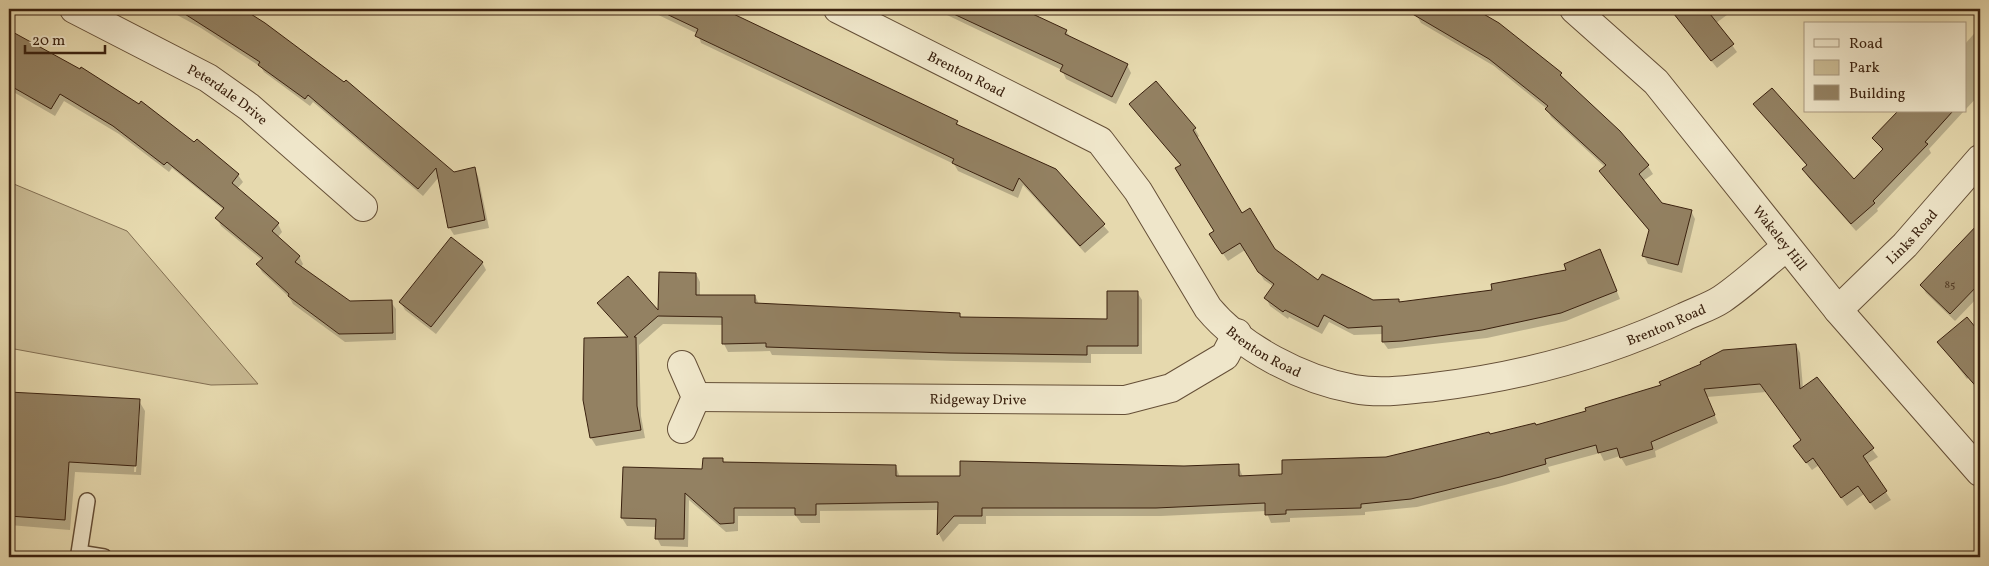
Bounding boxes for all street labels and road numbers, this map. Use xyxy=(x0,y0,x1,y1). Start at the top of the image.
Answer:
street label: Brenton Road xyxy=(924,48,1008,103)
street label: Peterdale Drive xyxy=(183,61,271,130)
street label: Wakeley Hill xyxy=(1747,202,1811,275)
street label: Links Road xyxy=(1882,206,1943,269)
street label: Brenton Road xyxy=(1624,301,1709,351)
street label: Brenton Road xyxy=(1221,323,1304,383)
street label: Ridgeway Drive xyxy=(929,391,1027,410)

